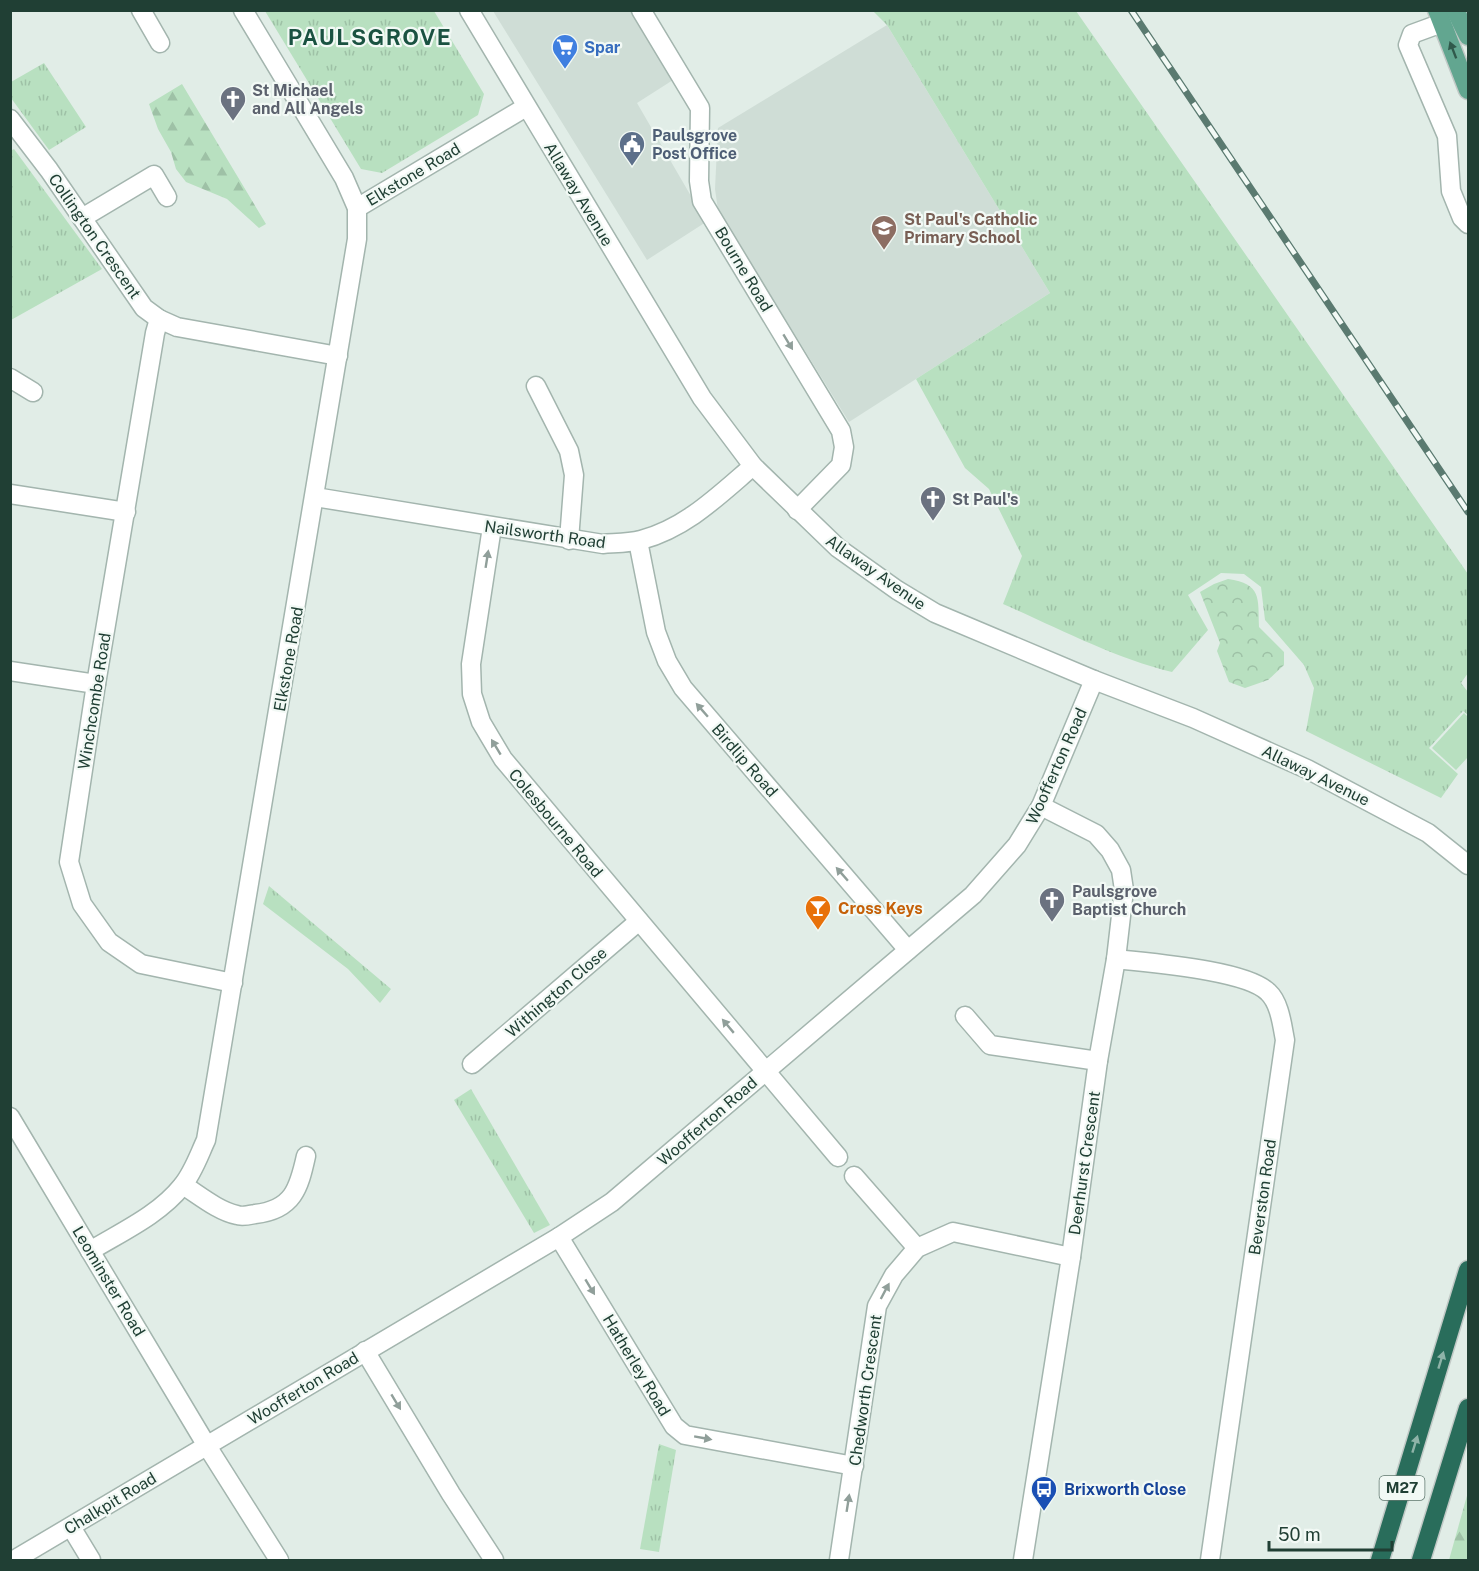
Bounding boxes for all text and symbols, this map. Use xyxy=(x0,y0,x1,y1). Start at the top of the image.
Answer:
district label: PAULSGROVE xyxy=(288,24,452,50)
supermarket icon: Spar xyxy=(550,32,580,70)
place label: Spar xyxy=(584,38,621,57)
one-way arrow xyxy=(1448,41,1457,59)
place label: St Michael and All Angels xyxy=(252,81,363,118)
church icon: St Michael and All Angels xyxy=(218,84,248,122)
place label: Paulsgrove Post Office xyxy=(652,126,737,163)
public building icon: Paulsgrove Post Office xyxy=(617,129,647,167)
street label: Elkstone Road xyxy=(363,139,464,210)
street label: Allaway Avenue xyxy=(540,139,617,250)
street label: Collington Crescent xyxy=(44,170,145,302)
place label: St Paul's Catholic Primary School xyxy=(904,210,1038,247)
school or university icon: St Paul's Catholic Primary School xyxy=(869,213,899,251)
street label: Bourne Road xyxy=(711,223,776,315)
one-way arrow xyxy=(782,334,793,350)
church icon: St Paul's xyxy=(918,484,948,522)
place label: St Paul's xyxy=(952,490,1018,509)
street label: Nailsworth Road xyxy=(483,517,607,552)
street label: Allaway Avenue xyxy=(822,531,929,614)
one-way arrow xyxy=(483,549,492,568)
street label: Elkstone Road xyxy=(270,605,307,713)
street label: Winchcombe Road xyxy=(74,631,115,771)
one-way arrow xyxy=(696,703,709,718)
street label: Woofferton Road xyxy=(1022,705,1091,827)
street label: Birdlip Road xyxy=(708,720,782,801)
one-way arrow xyxy=(490,739,501,755)
street label: Allaway Avenue xyxy=(1259,741,1373,810)
street label: Colesbourne Road xyxy=(505,765,607,881)
one-way arrow xyxy=(836,867,849,882)
place label: Paulsgrove Baptist Church xyxy=(1072,882,1186,919)
church icon: Paulsgrove Baptist Church xyxy=(1037,885,1067,923)
bar icon: Cross Keys xyxy=(803,893,833,931)
place label: Cross Keys xyxy=(838,899,923,918)
street label: Withington Close xyxy=(502,943,611,1041)
one-way arrow xyxy=(721,1018,734,1034)
street label: Woofferton Road xyxy=(654,1073,761,1170)
street label: Deerhurst Crescent xyxy=(1065,1090,1104,1236)
street label: Beverston Road xyxy=(1245,1138,1280,1256)
street label: Leominster Road xyxy=(68,1223,149,1340)
one-way arrow xyxy=(584,1279,595,1295)
one-way arrow xyxy=(880,1282,890,1299)
street label: Hatherley Road xyxy=(599,1311,674,1420)
street label: Chedworth Crescent xyxy=(845,1313,886,1467)
street label: Woofferton Road xyxy=(245,1348,362,1429)
one-way arrow xyxy=(1437,1351,1446,1369)
one-way arrow xyxy=(390,1394,401,1410)
one-way arrow xyxy=(694,1434,713,1443)
one-way arrow xyxy=(1411,1435,1420,1453)
street label: Chalkpit Road xyxy=(61,1468,160,1538)
bus stop icon: Brixworth Close xyxy=(1029,1474,1059,1512)
road number: M27 xyxy=(1380,1476,1424,1500)
place label: Brixworth Close xyxy=(1064,1480,1186,1499)
one-way arrow xyxy=(844,1493,853,1512)
scale bar xyxy=(1269,1514,1392,1552)
text: 50 m xyxy=(1278,1524,1321,1545)

